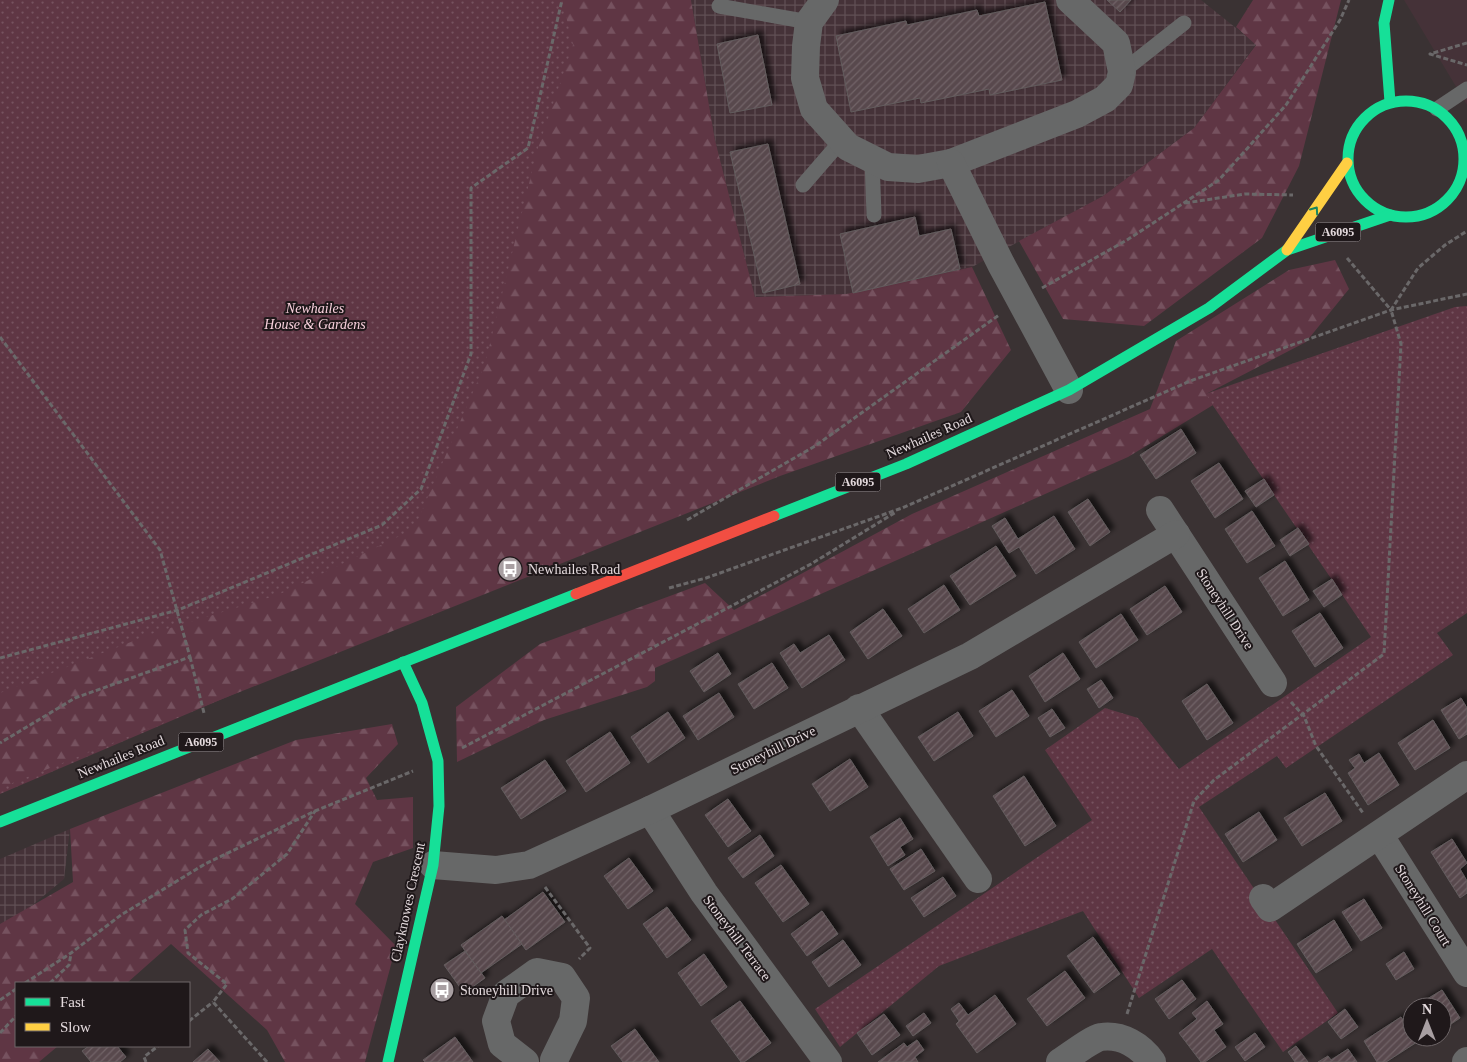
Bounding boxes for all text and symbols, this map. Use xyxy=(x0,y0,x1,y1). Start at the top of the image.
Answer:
one-way arrow xyxy=(1309,206,1318,215)
road number: A6095 xyxy=(1316,222,1360,242)
park label: Newhailes House & Gardens xyxy=(263,301,366,332)
street label: Newhailes Road xyxy=(884,410,974,462)
road number: A6095 xyxy=(836,472,880,492)
bus stop icon: Newhailes Road xyxy=(497,556,523,582)
place label: Newhailes Road xyxy=(528,562,620,577)
street label: Stoneyhill Drive xyxy=(1193,566,1257,652)
street label: Stoneyhill Drive xyxy=(728,723,818,777)
road number: A6095 xyxy=(178,732,224,752)
street label: Newhailes Road xyxy=(75,733,167,781)
street label: Clayknowes Crescent xyxy=(388,841,428,963)
street label: Stoneyhill Court xyxy=(1392,862,1454,948)
street label: Stoneyhill Terrace xyxy=(700,893,774,983)
bus stop icon: Stoneyhill Drive xyxy=(429,977,455,1003)
legend xyxy=(15,982,190,1047)
place label: Stoneyhill Drive xyxy=(460,983,553,998)
text: Fast xyxy=(60,994,86,1010)
north arrow xyxy=(1402,997,1452,1047)
text: N xyxy=(1422,1002,1432,1017)
text: Slow xyxy=(60,1019,91,1035)

